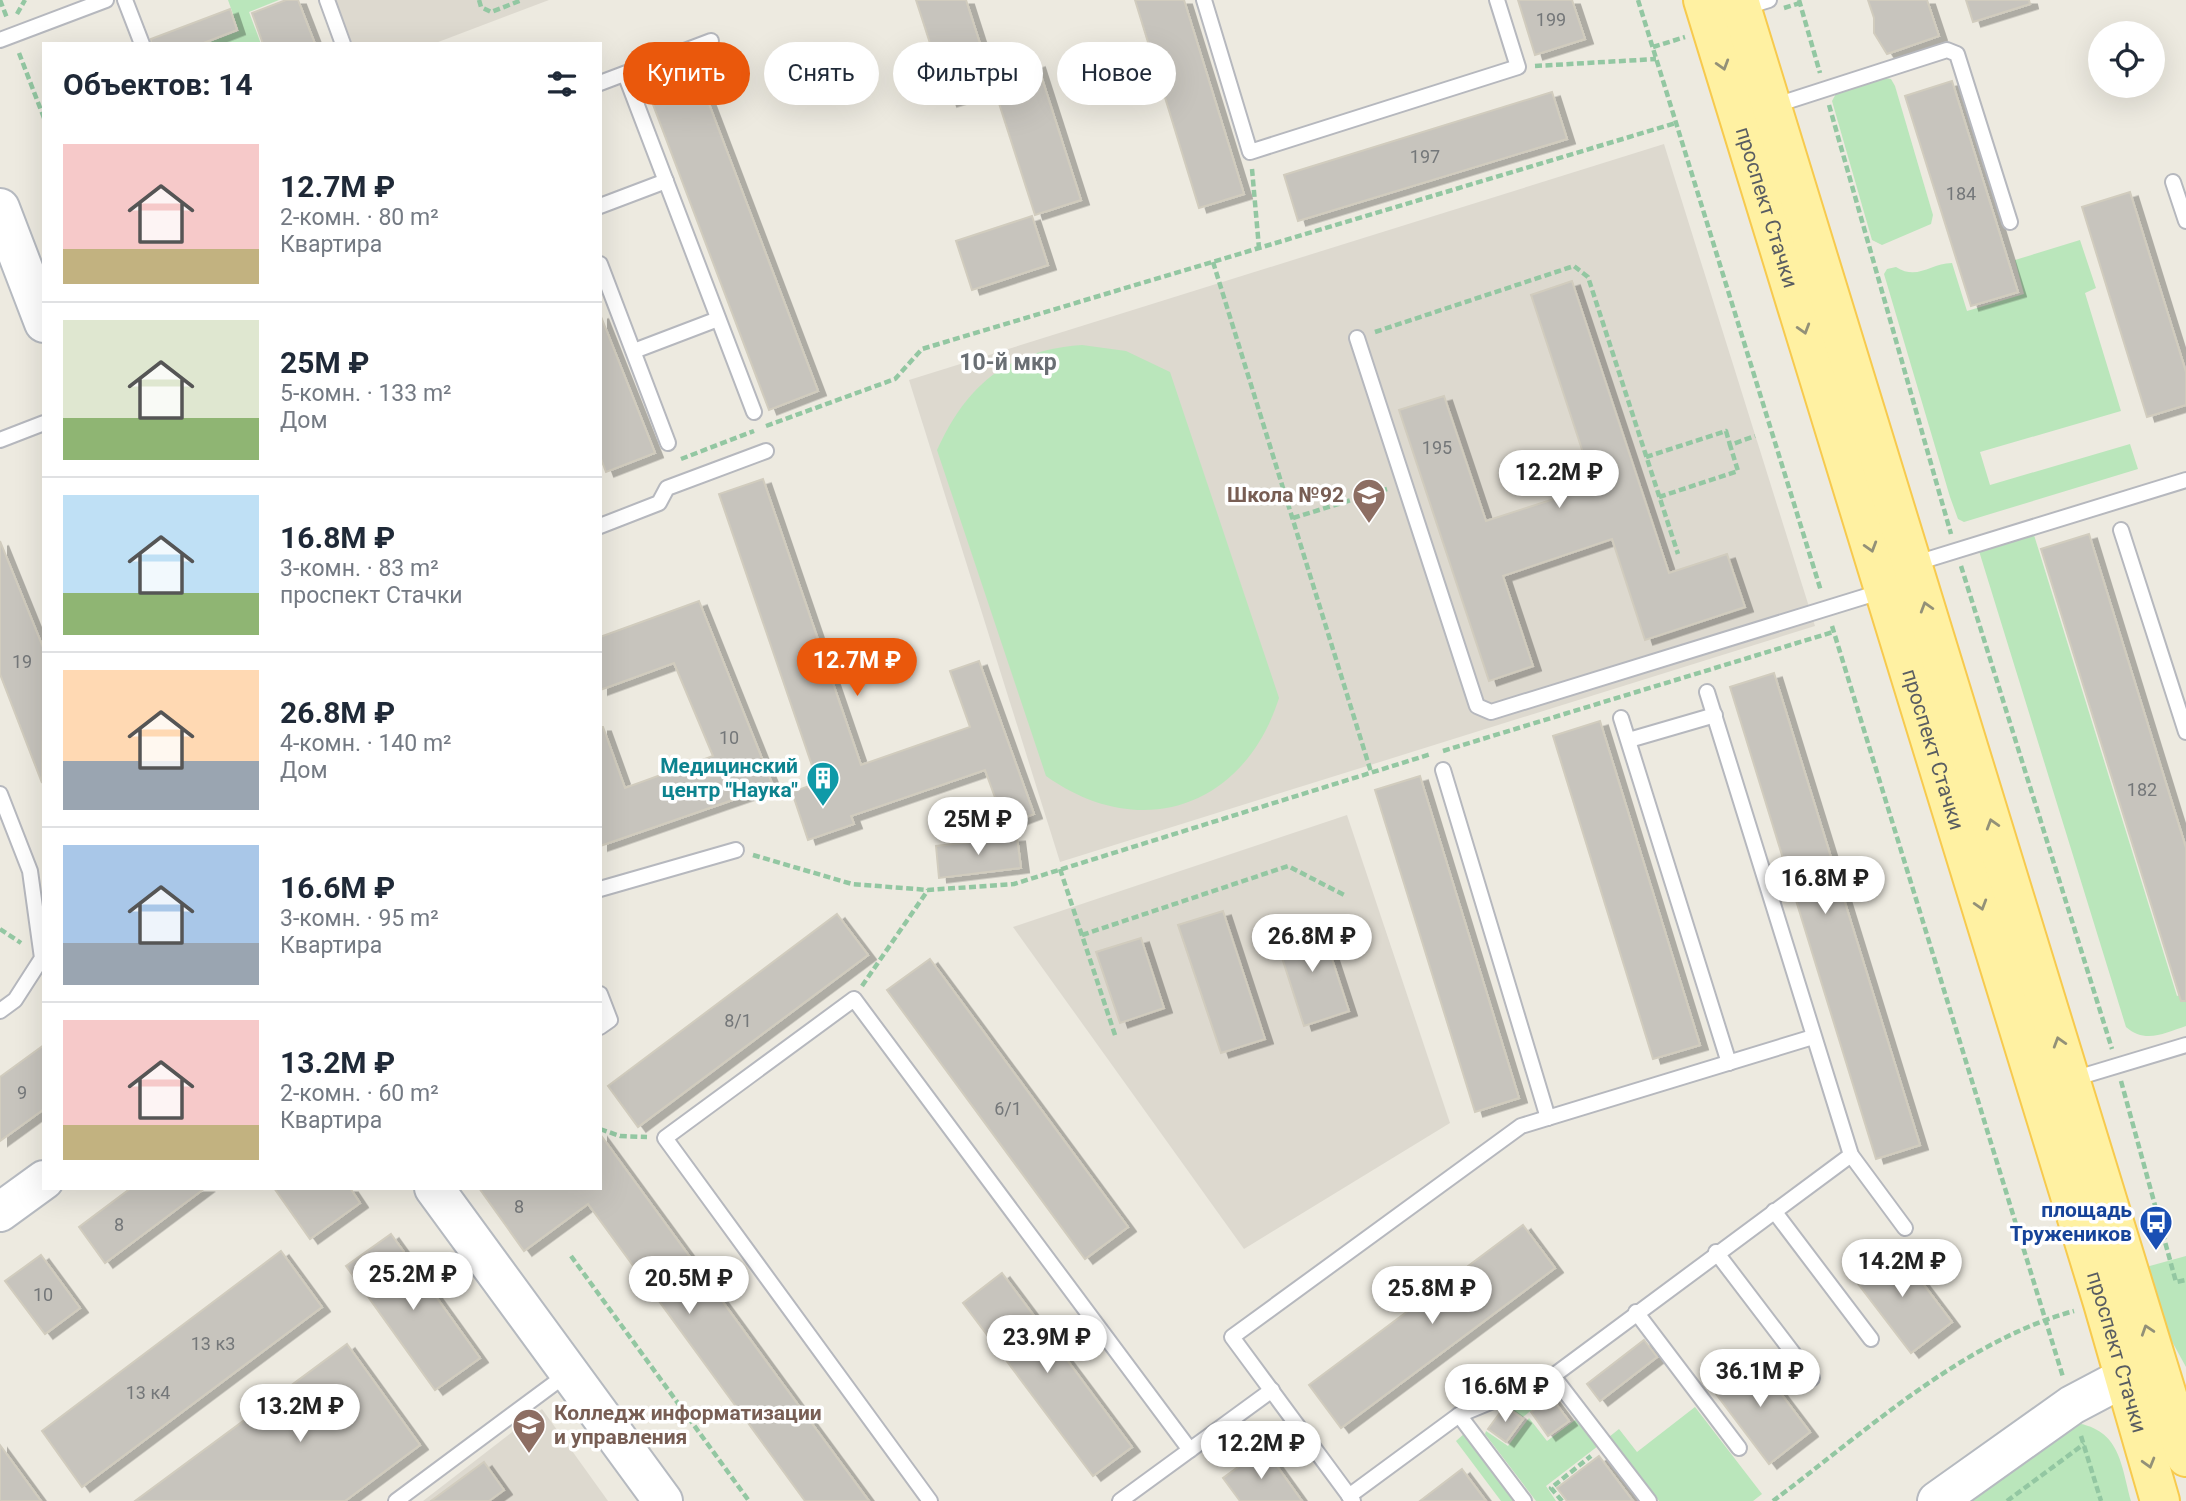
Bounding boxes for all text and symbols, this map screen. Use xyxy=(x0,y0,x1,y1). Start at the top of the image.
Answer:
house number: 199 xyxy=(1536,9,1566,30)
map controls xyxy=(2088,21,2165,98)
button: locate xyxy=(2088,21,2165,98)
chip: Купить xyxy=(623,42,750,105)
chip: Снять xyxy=(764,42,879,105)
chip: Фильтры xyxy=(893,42,1043,105)
chip: Новое xyxy=(1057,42,1176,105)
one-way arrow xyxy=(1715,58,1729,71)
icon: filters xyxy=(543,65,581,103)
text: Объектов: 14 xyxy=(63,67,253,102)
street label: проспект Стачки xyxy=(1731,124,1803,291)
house number: 197 xyxy=(1410,146,1440,167)
text: 12.7M ₽ xyxy=(280,169,395,204)
icon: home xyxy=(119,172,203,256)
house number: 184 xyxy=(1946,183,1976,204)
text: 2-комн. · 80 m² xyxy=(280,204,439,231)
text: Квартира xyxy=(280,231,382,258)
one-way arrow xyxy=(1796,323,1811,335)
text: 25M ₽ xyxy=(280,345,369,380)
icon: home xyxy=(119,348,203,432)
district label: 10-й мкр xyxy=(959,349,1057,376)
text: 5-комн. · 133 m² xyxy=(280,380,452,407)
text: Дом xyxy=(280,407,327,434)
house number: 195 xyxy=(1422,437,1452,458)
pin: 12.2M ₽ xyxy=(1494,450,1624,510)
text: 12.2M ₽ xyxy=(1515,459,1603,486)
school or university icon: Школа №92 xyxy=(1350,476,1388,525)
place label: Школа №92 xyxy=(1227,483,1344,507)
text: 16.8M ₽ xyxy=(280,520,395,555)
icon: home xyxy=(119,523,203,607)
one-way arrow xyxy=(1863,540,1877,553)
text: 3-комн. · 83 m² xyxy=(280,555,439,582)
text: проспект Стачки xyxy=(280,582,463,609)
one-way arrow xyxy=(1919,601,1934,613)
pin: 12.7M ₽ xyxy=(792,638,922,698)
text: 12.7M ₽ xyxy=(813,647,901,674)
house number: 19 xyxy=(12,651,32,672)
street label: проспект Стачки xyxy=(1897,666,1969,833)
text: 26.8M ₽ xyxy=(280,695,395,730)
icon: home xyxy=(119,698,203,782)
house number: 10 xyxy=(719,727,739,748)
text: 4-комн. · 140 m² xyxy=(280,730,452,757)
place label: Медицинский центр "Наука" xyxy=(660,754,798,802)
text: Дом xyxy=(280,757,327,784)
building icon: Медицинский центр "Наука" xyxy=(804,759,842,808)
house number: 182 xyxy=(2127,779,2157,800)
pin: 25M ₽ xyxy=(929,798,1027,857)
text: 25M ₽ xyxy=(944,806,1012,833)
one-way arrow xyxy=(1986,819,2001,831)
pin: 16.8M ₽ xyxy=(1760,856,1890,916)
text: 16.8M ₽ xyxy=(1781,865,1869,892)
text: 16.6M ₽ xyxy=(280,870,395,905)
icon: home xyxy=(119,873,203,957)
one-way arrow xyxy=(1973,898,1987,911)
text: 3-комн. · 95 m² xyxy=(280,905,439,932)
pin: 26.8M ₽ xyxy=(1247,914,1377,974)
text: 26.8M ₽ xyxy=(1268,923,1356,950)
text: Квартира xyxy=(280,932,382,959)
house number: 8/1 xyxy=(724,1010,752,1031)
one-way arrow xyxy=(2052,1036,2067,1048)
text: 13.2M ₽ xyxy=(280,1045,395,1080)
icon: home xyxy=(119,1048,203,1132)
text: 2-комн. · 60 m² xyxy=(280,1080,439,1107)
house number: 9 xyxy=(17,1082,27,1103)
house number: 6/1 xyxy=(994,1098,1022,1119)
text: Квартира xyxy=(280,1107,382,1134)
house number: 8 xyxy=(514,1196,524,1217)
place label: площадь Тружеников xyxy=(2010,1198,2132,1246)
bus stop icon: площадь Тружеников xyxy=(2137,1203,2175,1252)
house number: 8 xyxy=(114,1214,124,1235)
pin: 14.2M ₽ xyxy=(1837,1240,1967,1299)
text: 14.2M ₽ xyxy=(1858,1248,1946,1275)
pin: 25.2M ₽ xyxy=(348,1252,478,1312)
pin: 20.5M ₽ xyxy=(624,1256,754,1316)
text: 25.2M ₽ xyxy=(369,1261,457,1288)
text: 20.5M ₽ xyxy=(645,1265,733,1292)
pin: 25.8M ₽ xyxy=(1367,1266,1497,1326)
street label: проспект Стачки xyxy=(2082,1268,2152,1435)
text: 25.8M ₽ xyxy=(1388,1275,1476,1302)
house number: 10 xyxy=(33,1284,53,1305)
pin: 23.9M ₽ xyxy=(982,1316,1112,1375)
text: 23.9M ₽ xyxy=(1003,1324,1091,1351)
one-way arrow xyxy=(2140,1324,2155,1336)
house number: 13 к3 xyxy=(191,1333,235,1354)
pin: 36.1M ₽ xyxy=(1695,1350,1825,1409)
text: 36.1M ₽ xyxy=(1716,1358,1804,1385)
pin: 16.6M ₽ xyxy=(1440,1364,1570,1424)
text: 16.6M ₽ xyxy=(1461,1373,1549,1400)
house number: 13 к4 xyxy=(126,1382,170,1403)
pin: 13.2M ₽ xyxy=(235,1384,365,1444)
text: 13.2M ₽ xyxy=(256,1393,344,1420)
place label: Колледж информатизации и управления xyxy=(554,1401,822,1449)
school or university icon: Колледж информатизации и управления xyxy=(510,1406,548,1455)
pin: 12.2M ₽ xyxy=(1196,1422,1326,1481)
text: 12.2M ₽ xyxy=(1217,1430,1305,1457)
one-way arrow xyxy=(2141,1457,2155,1469)

